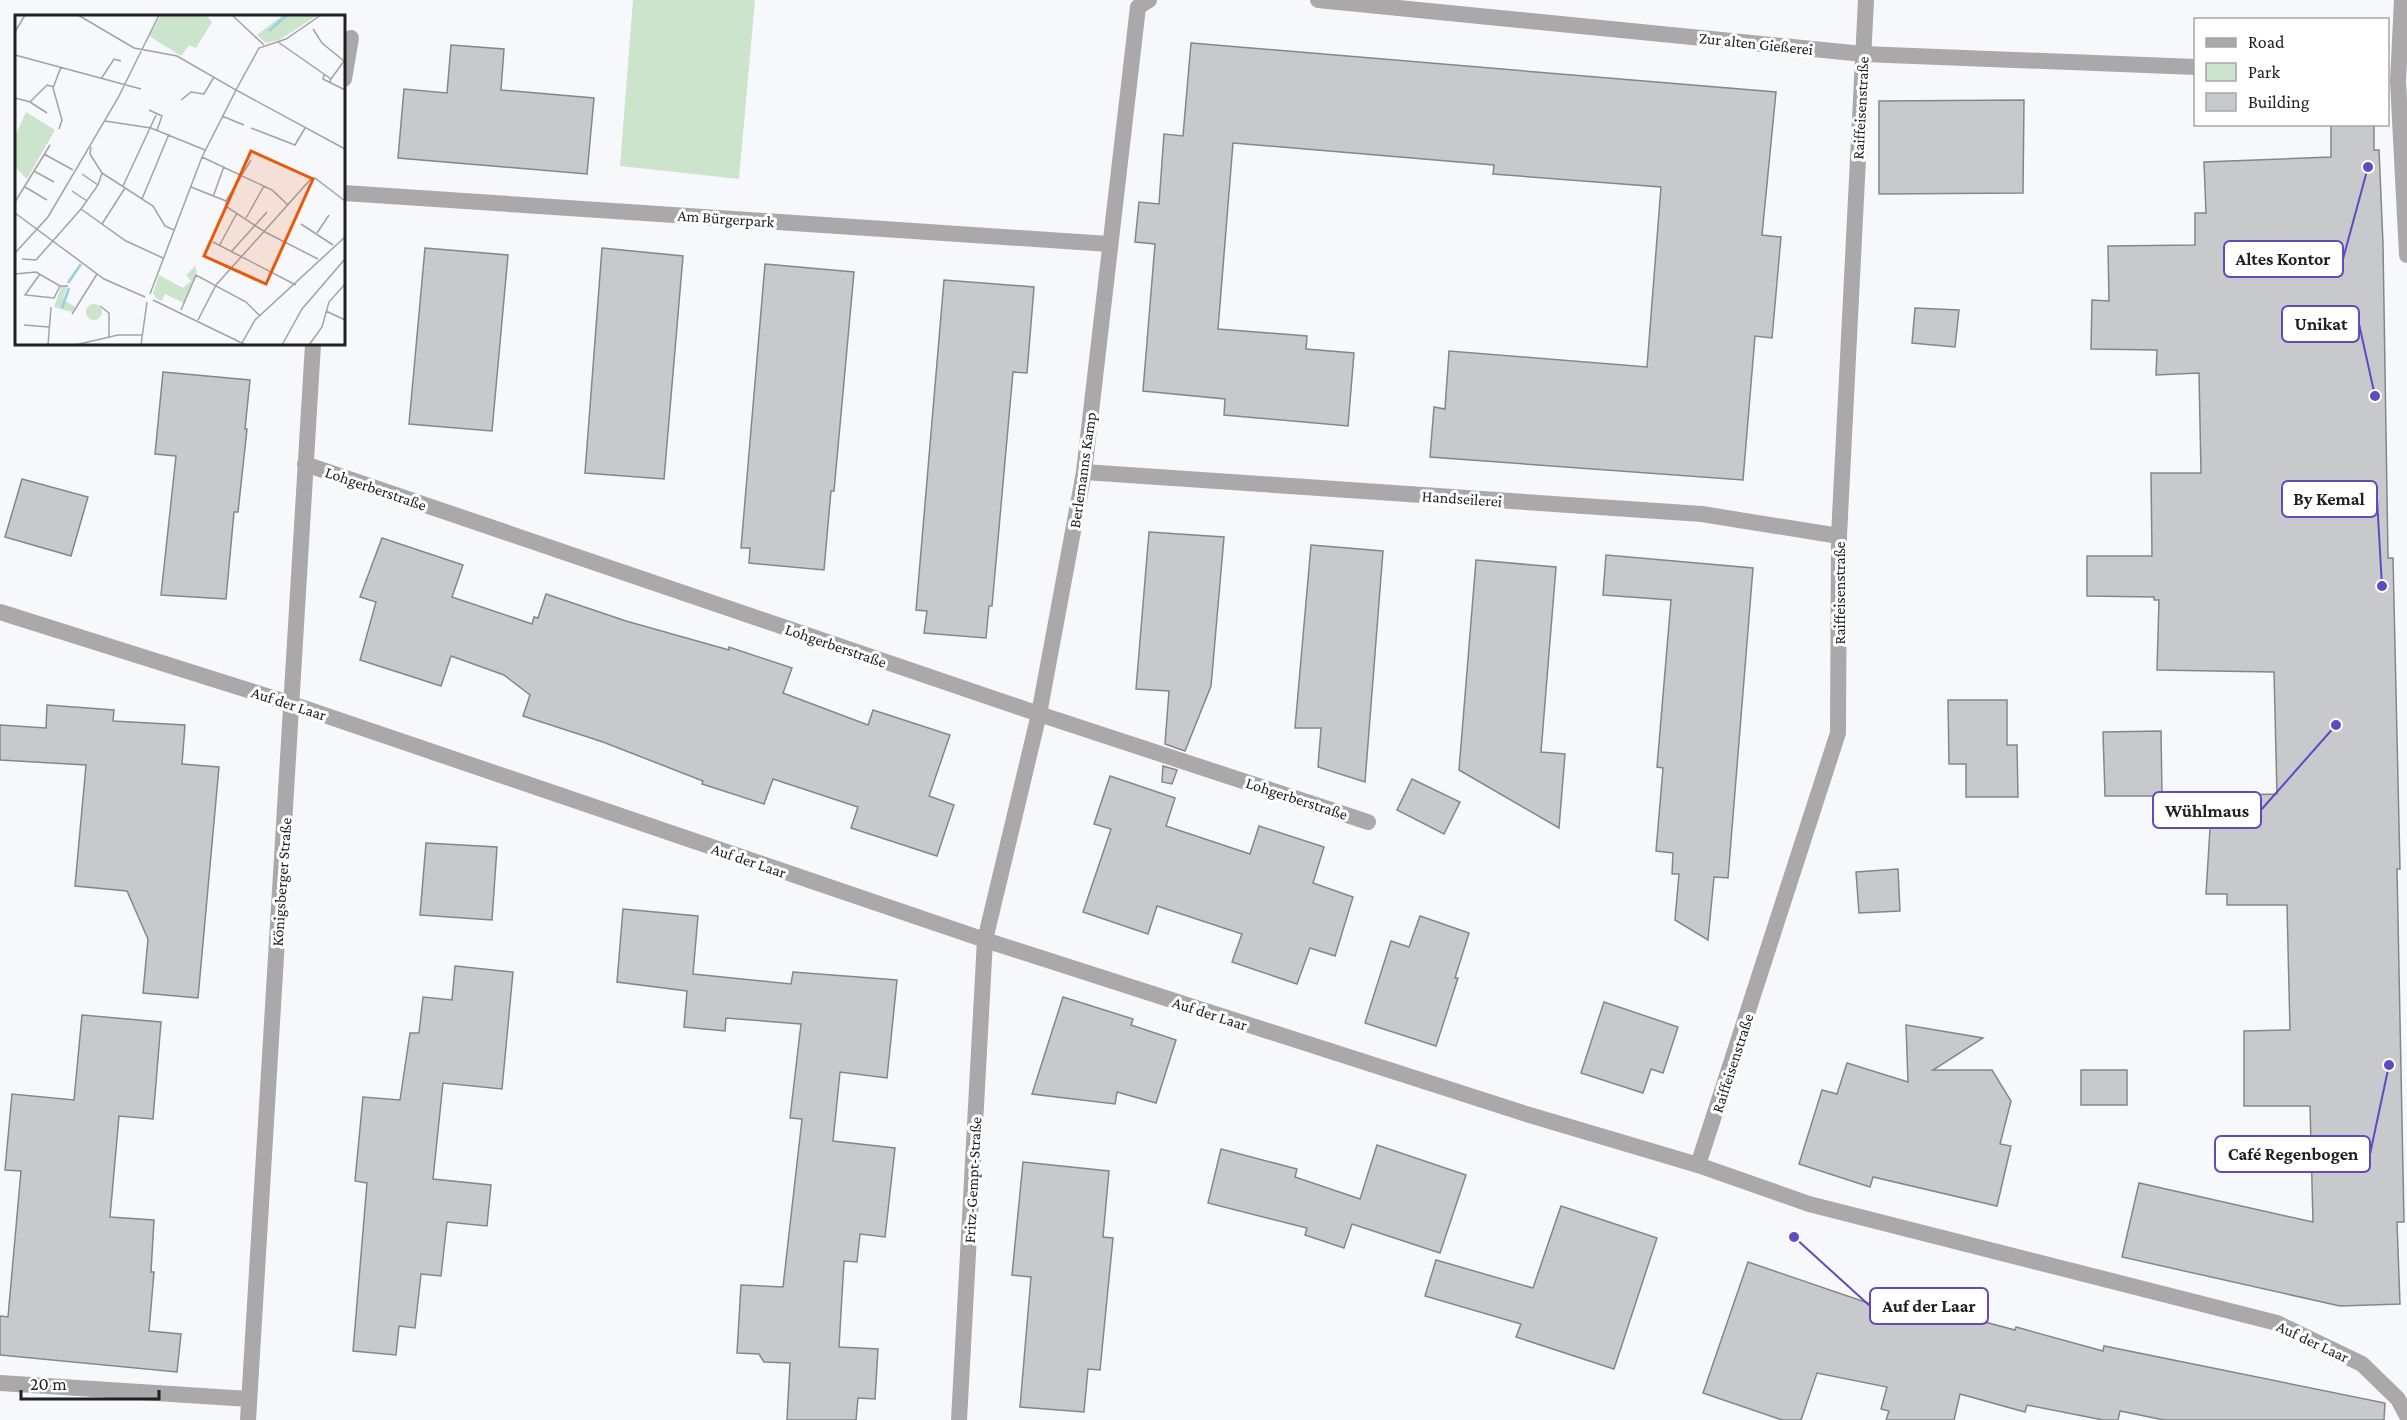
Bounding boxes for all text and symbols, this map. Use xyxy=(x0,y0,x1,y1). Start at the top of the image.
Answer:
inset map xyxy=(15,15,345,345)
legend xyxy=(2194,18,2389,126)
street label: Zur alten Gießerei xyxy=(1698,29,1814,58)
text: Road xyxy=(2248,32,2285,52)
street label: Raiffeisenstraße xyxy=(1849,56,1872,160)
text: Park xyxy=(2248,62,2280,82)
text: Building xyxy=(2248,92,2310,112)
street label: Am Bürgerpark xyxy=(677,207,775,231)
callout: Altes Kontor xyxy=(2224,241,2343,277)
text: Altes Kontor xyxy=(2234,249,2331,269)
callout: Unikat xyxy=(2282,306,2359,342)
text: Unikat xyxy=(2295,314,2348,334)
street label: Berlemanns Kamp xyxy=(1066,411,1100,529)
street label: Lohgerberstraße xyxy=(323,463,429,515)
callout: By Kemal xyxy=(2282,481,2377,517)
street label: Handseilerei xyxy=(1421,487,1503,510)
text: By Kemal xyxy=(2293,489,2365,509)
street label: Raiffeisenstraße xyxy=(1831,541,1848,645)
street label: Lohgerberstraße xyxy=(783,620,889,672)
street label: Auf der Laar xyxy=(249,683,329,724)
street label: Lohgerberstraße xyxy=(1244,774,1350,824)
callout: Wühlmaus xyxy=(2153,792,2261,828)
text: Wühlmaus xyxy=(2164,801,2249,821)
street label: Königsberger Straße xyxy=(269,817,295,947)
street label: Auf der Laar xyxy=(709,840,789,881)
street label: Auf der Laar xyxy=(1170,993,1250,1034)
street label: Raiffeisenstraße xyxy=(1708,1011,1756,1115)
street label: Fritz-Gempt-Straße xyxy=(961,1116,985,1244)
callout: Café Regenbogen xyxy=(2215,1136,2370,1172)
text: Café Regenbogen xyxy=(2228,1144,2359,1164)
callout: Auf der Laar xyxy=(1870,1288,1988,1324)
text: Auf der Laar xyxy=(1881,1296,1976,1316)
street label: Auf der Laar xyxy=(2274,1317,2352,1366)
scale bar xyxy=(21,1363,159,1401)
text: 20 m xyxy=(30,1374,67,1394)

